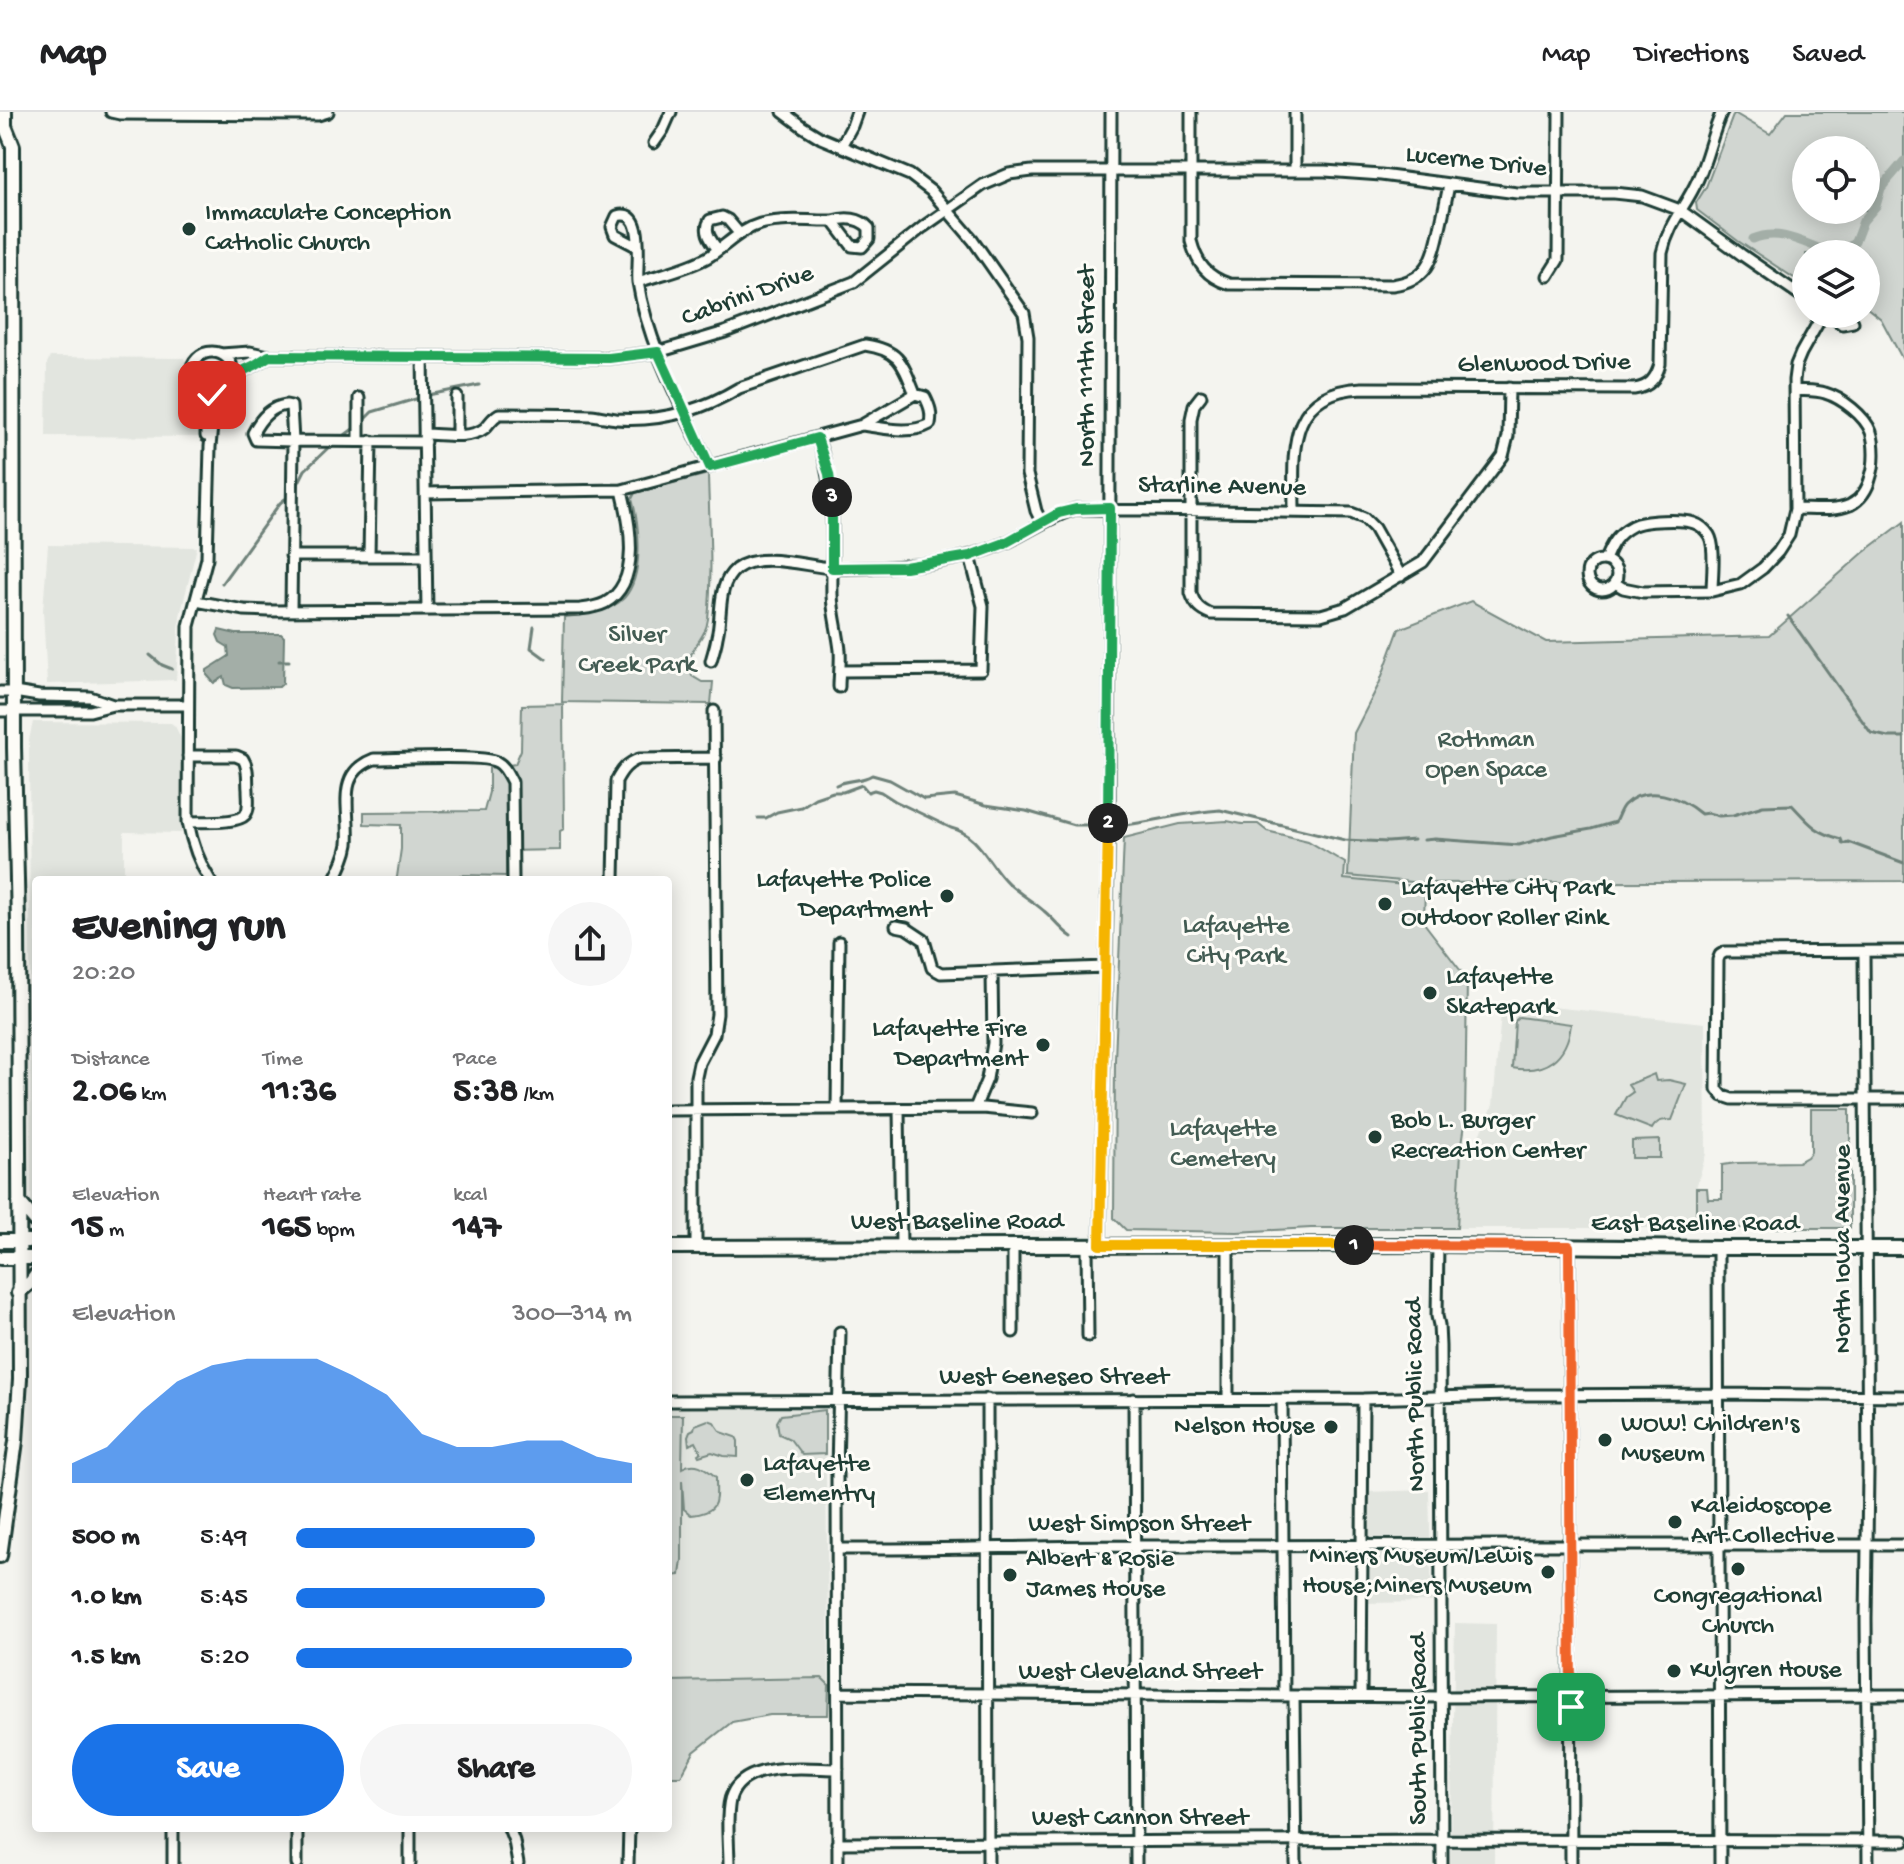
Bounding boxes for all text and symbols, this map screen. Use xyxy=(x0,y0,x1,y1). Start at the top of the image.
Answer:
text: Map xyxy=(40,33,106,77)
text: Map xyxy=(1542,39,1590,72)
text: Directions xyxy=(1634,39,1748,72)
text: Saved xyxy=(1792,39,1864,72)
map controls xyxy=(1792,136,1880,328)
button: locate xyxy=(1792,136,1880,224)
street label: Lucerne Drive xyxy=(1404,140,1549,186)
place label: Immaculate Conception Catholic Church xyxy=(205,199,452,260)
marker: Immaculate Conception Catholic Church xyxy=(180,220,198,238)
button: layers xyxy=(1792,240,1880,328)
street label: Cabrini Drive xyxy=(678,259,819,335)
street label: North 111th Street xyxy=(1073,263,1104,467)
street label: Glenwood Drive xyxy=(1457,348,1631,382)
pin xyxy=(178,361,246,429)
icon: check xyxy=(190,373,234,417)
street label: Starline Avenue xyxy=(1138,471,1307,505)
pin: 3 xyxy=(812,477,852,517)
text: 3 xyxy=(826,484,838,510)
park label: Silver Creek Park xyxy=(578,621,698,682)
park label: Rothman Open Space xyxy=(1425,726,1548,787)
pin: 2 xyxy=(1088,803,1128,843)
text: 2 xyxy=(1103,810,1113,836)
place label: Lafayette Police Department xyxy=(756,866,933,927)
place label: Lafayette City Park Outdoor Roller Rink xyxy=(1401,874,1616,935)
marker: Lafayette Police Department xyxy=(938,887,956,905)
marker: Lafayette City Park Outdoor Roller Rink xyxy=(1376,895,1394,913)
button: share xyxy=(548,902,632,986)
text: Evening run xyxy=(72,903,285,955)
park label: Lafayette City Park xyxy=(1182,912,1290,973)
text: 20:20 xyxy=(72,959,135,990)
place label: Lafayette Skatepark xyxy=(1446,963,1559,1024)
marker: Lafayette Skatepark xyxy=(1421,984,1439,1002)
place label: Lafayette Fire Department xyxy=(872,1015,1029,1076)
marker: Lafayette Fire Department xyxy=(1034,1036,1052,1054)
text: Distance xyxy=(72,1047,150,1073)
text: Time xyxy=(263,1047,303,1073)
text: Pace xyxy=(453,1047,497,1073)
text: 2.06 xyxy=(72,1073,136,1113)
text: 11:36 xyxy=(263,1073,336,1113)
text: 5:38 xyxy=(453,1073,518,1113)
text: km xyxy=(136,1082,167,1108)
text: /km xyxy=(518,1082,554,1108)
place label: Bob L. Burger Recreation Center xyxy=(1390,1107,1588,1168)
park label: Lafayette Cemetery xyxy=(1169,1115,1277,1176)
marker: Bob L. Burger Recreation Center xyxy=(1366,1128,1384,1146)
street label: North Iowa Avenue xyxy=(1829,1144,1860,1354)
text: Elevation xyxy=(72,1183,159,1209)
text: Heart rate xyxy=(263,1183,361,1209)
text: kcal xyxy=(453,1183,488,1209)
street label: West Baseline Road xyxy=(851,1208,1065,1239)
text: 15 xyxy=(72,1209,104,1249)
text: 165 xyxy=(263,1209,312,1249)
text: 147 xyxy=(453,1209,501,1249)
street label: East Baseline Road xyxy=(1591,1210,1801,1241)
text: m xyxy=(104,1218,124,1244)
text: bpm xyxy=(312,1218,355,1244)
pin: 1 xyxy=(1334,1225,1374,1265)
text: 1 xyxy=(1350,1232,1358,1258)
street label: North Public Road xyxy=(1400,1296,1434,1492)
text: Elevation xyxy=(72,1300,175,1331)
text: 300–314 m xyxy=(512,1300,632,1331)
street label: West Geneseo Street xyxy=(939,1363,1171,1394)
place label: WOW! Children's Museum xyxy=(1621,1410,1801,1471)
place label: Nelson House xyxy=(1174,1412,1316,1443)
marker: Nelson House xyxy=(1322,1418,1340,1436)
marker: WOW! Children's Museum xyxy=(1596,1431,1614,1449)
place label: Lafayette Elementry xyxy=(763,1450,875,1511)
marker: Lafayette Elementry xyxy=(738,1471,756,1489)
place label: Kaleidoscope Art Collective xyxy=(1691,1492,1835,1553)
street label: West Simpson Street xyxy=(1028,1510,1252,1541)
marker: Kaleidoscope Art Collective xyxy=(1666,1513,1684,1531)
text: 500 m xyxy=(72,1523,140,1554)
text: 5:49 xyxy=(200,1523,247,1554)
place label: Miners Museum/Lewis House;Miners Museum xyxy=(1302,1542,1533,1603)
place label: Albert & Rosie James House xyxy=(1026,1545,1175,1606)
marker: Congregational Church xyxy=(1729,1560,1747,1578)
marker: Miners Museum/Lewis House;Miners Museum xyxy=(1539,1563,1557,1581)
marker: Albert & Rosie James House xyxy=(1001,1566,1019,1584)
place label: Congregational Church xyxy=(1654,1582,1822,1643)
text: 1.0 km xyxy=(72,1583,142,1614)
text: 5:45 xyxy=(200,1583,248,1614)
street label: South Public Road xyxy=(1405,1631,1436,1825)
text: 1.5 km xyxy=(72,1643,141,1674)
text: 5:20 xyxy=(200,1643,249,1674)
place label: Kulgren House xyxy=(1690,1656,1842,1687)
street label: West Cleveland Street xyxy=(1018,1658,1264,1689)
marker: Kulgren House xyxy=(1665,1662,1683,1680)
pin xyxy=(1537,1673,1605,1741)
icon: arrive xyxy=(1549,1685,1593,1729)
button: Save xyxy=(72,1724,344,1816)
button: Share xyxy=(360,1724,632,1816)
street label: West Cannon Street xyxy=(1032,1804,1251,1835)

